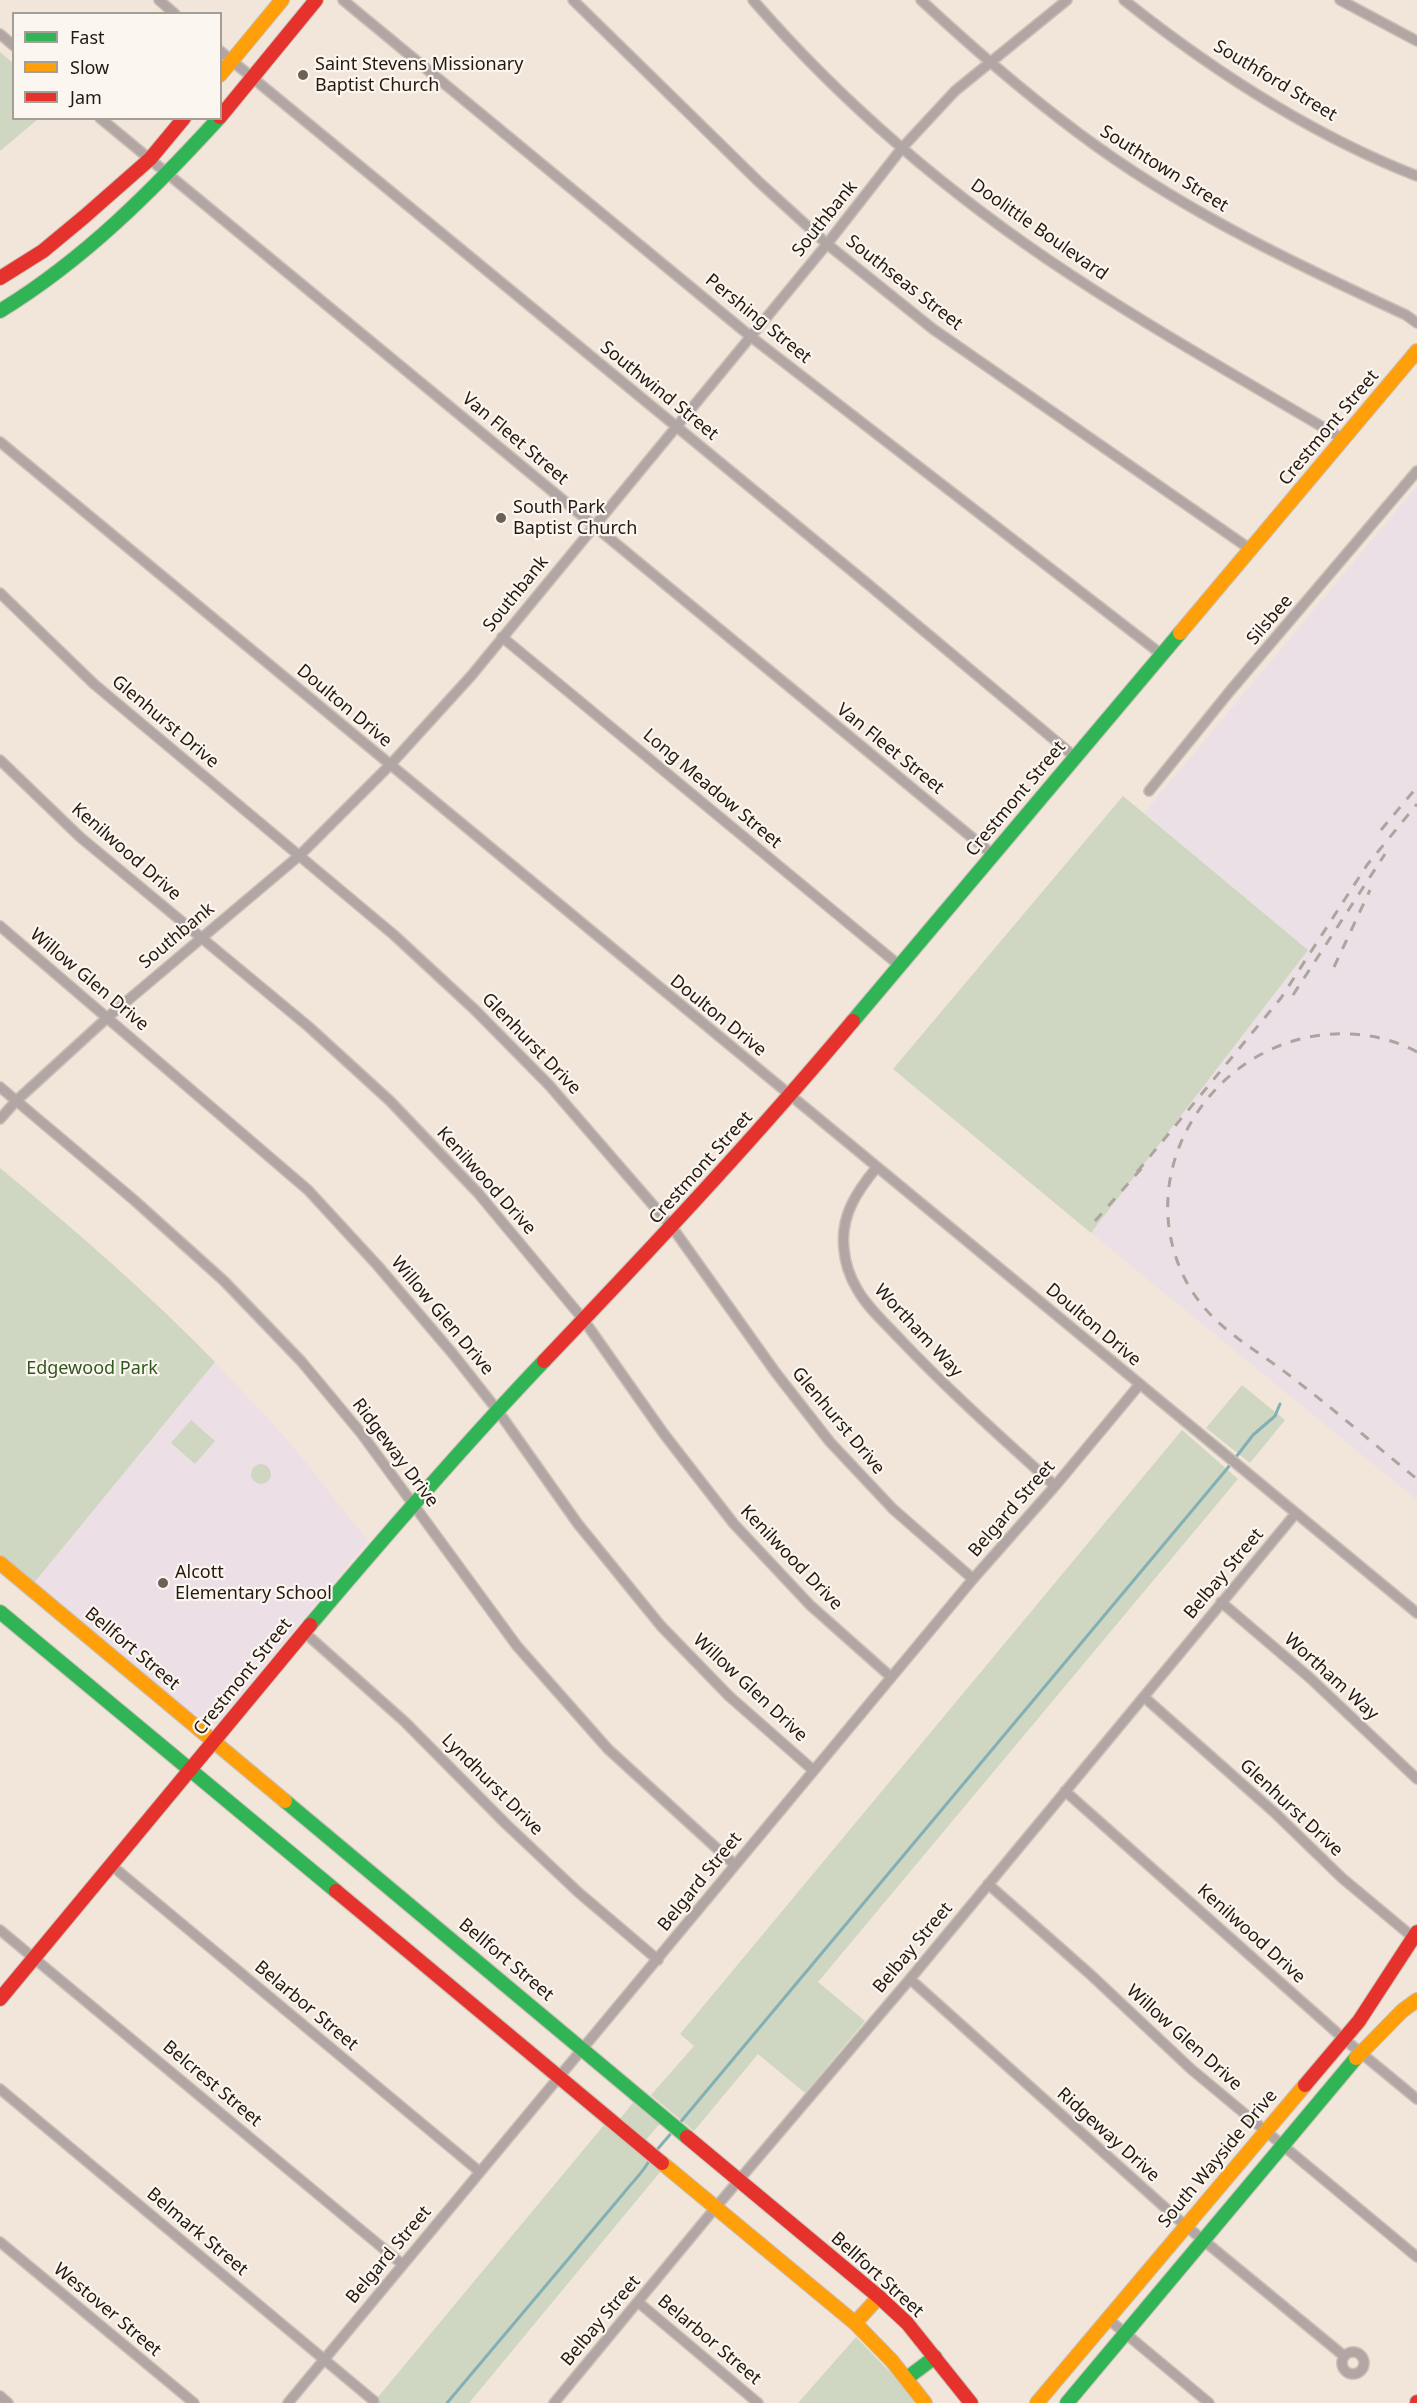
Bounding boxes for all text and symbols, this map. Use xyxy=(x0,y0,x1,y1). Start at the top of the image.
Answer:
legend xyxy=(12,12,222,120)
text: Fast xyxy=(70,25,105,49)
street label: Southford Street xyxy=(1210,36,1340,126)
place label: Saint Stevens Missionary Baptist Church xyxy=(315,54,523,97)
text: Slow xyxy=(70,55,109,79)
marker: Saint Stevens Missionary Baptist Church xyxy=(296,68,310,82)
text: Jam xyxy=(70,85,102,109)
street label: Southtown Street xyxy=(1096,121,1232,217)
street label: Doolittle Boulevard xyxy=(966,175,1112,285)
street label: Southbank xyxy=(788,177,862,261)
street label: Southseas Street xyxy=(841,231,967,335)
street label: Pershing Street xyxy=(701,270,815,368)
street label: Southwind Street xyxy=(596,337,722,445)
street label: Crestmont Street xyxy=(1274,366,1384,490)
street label: Van Fleet Street xyxy=(457,388,573,490)
place label: South Park Baptist Church xyxy=(513,497,637,540)
marker: South Park Baptist Church xyxy=(494,511,508,525)
street label: Southbank xyxy=(479,552,553,636)
street label: Silsbee xyxy=(1242,591,1298,649)
street label: Doulton Drive xyxy=(292,660,396,752)
street label: Glenhurst Drive xyxy=(107,671,223,773)
street label: Van Fleet Street xyxy=(832,699,948,799)
street label: Long Meadow Street xyxy=(638,725,786,853)
street label: Crestmont Street xyxy=(961,737,1071,861)
street label: Kenilwood Drive xyxy=(67,799,185,905)
street label: Southbank xyxy=(135,898,219,974)
street label: Willow Glen Drive xyxy=(25,924,153,1036)
street label: Doulton Drive xyxy=(666,971,770,1061)
street label: Glenhurst Drive xyxy=(477,989,585,1099)
street label: Crestmont Street xyxy=(645,1107,757,1229)
street label: Kenilwood Drive xyxy=(432,1123,540,1239)
street label: Willow Glen Drive xyxy=(386,1252,498,1380)
street label: Doulton Drive xyxy=(1041,1279,1145,1371)
street label: Wortham Way xyxy=(869,1280,967,1382)
park label: Edgewood Park xyxy=(26,1358,158,1380)
street label: Glenhurst Drive xyxy=(787,1363,889,1479)
street label: Ridgeway Drive xyxy=(347,1394,443,1512)
street label: Belgard Street xyxy=(964,1456,1060,1562)
street label: Kenilwood Drive xyxy=(735,1501,847,1615)
street label: Belbay Street xyxy=(1180,1524,1268,1624)
place label: Alcott Elementary School xyxy=(175,1562,332,1604)
marker: Alcott Elementary School xyxy=(156,1576,170,1590)
street label: Bellfort Street xyxy=(80,1603,184,1695)
street label: Crestmont Street xyxy=(189,1614,297,1740)
street label: Wortham Way xyxy=(1279,1629,1383,1725)
street label: Willow Glen Drive xyxy=(688,1630,812,1746)
street label: Lyndhurst Drive xyxy=(437,1730,547,1840)
street label: Glenhurst Drive xyxy=(1235,1755,1347,1861)
street label: Belgard Street xyxy=(654,1828,746,1936)
street label: Kenilwood Drive xyxy=(1193,1880,1309,1988)
street label: Belbay Street xyxy=(869,1898,957,1998)
street label: Bellfort Street xyxy=(454,1914,558,2006)
street label: Belarbor Street xyxy=(250,1956,362,2056)
street label: Willow Glen Drive xyxy=(1122,1980,1246,2096)
street label: Belcrest Street xyxy=(158,2036,266,2132)
street label: Ridgeway Drive xyxy=(1052,2083,1164,2187)
street label: South Wayside Drive xyxy=(1154,2086,1282,2232)
street label: Belmark Street xyxy=(142,2183,252,2281)
street label: Belgard Street xyxy=(342,2202,436,2308)
street label: Bellfort Street xyxy=(826,2228,928,2322)
street label: Westover Street xyxy=(49,2259,165,2361)
street label: Belbay Street xyxy=(557,2271,645,2371)
street label: Belarbor Street xyxy=(653,2290,765,2390)

